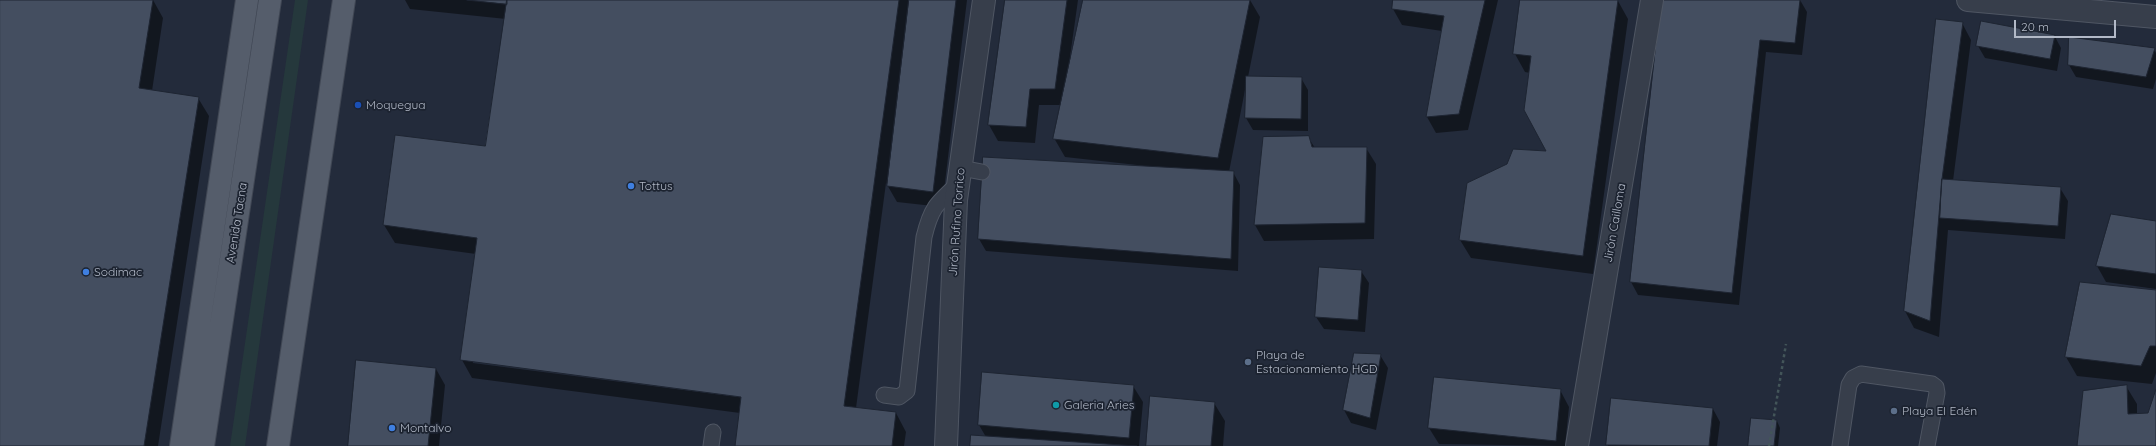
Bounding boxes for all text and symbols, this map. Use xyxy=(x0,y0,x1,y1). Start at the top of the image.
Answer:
scale bar xyxy=(2016,12,2118,38)
text: 20 m xyxy=(2021,19,2049,34)
place label: Moquegua xyxy=(366,98,425,112)
marker: Moquegua xyxy=(353,100,363,110)
street label: Jirón Rufino Torrico xyxy=(946,167,968,277)
place label: Tottus xyxy=(639,179,673,193)
marker: Tottus xyxy=(626,181,636,191)
street label: Avenida Tacna xyxy=(224,182,250,264)
street label: Jirón Cailloma xyxy=(1601,182,1629,264)
place label: Sodimac xyxy=(94,265,142,279)
marker: Sodimac xyxy=(81,267,91,277)
place label: Playa de Estacionamiento HGD xyxy=(1256,348,1377,376)
marker: Playa de Estacionamiento HGD xyxy=(1243,357,1253,367)
place label: Galeria Aries xyxy=(1064,398,1134,412)
marker: Galeria Aries xyxy=(1051,400,1061,410)
place label: Playa El Edén xyxy=(1902,404,1977,418)
marker: Playa El Edén xyxy=(1889,406,1899,416)
place label: Montalvo xyxy=(400,421,451,435)
marker: Montalvo xyxy=(387,423,397,433)

